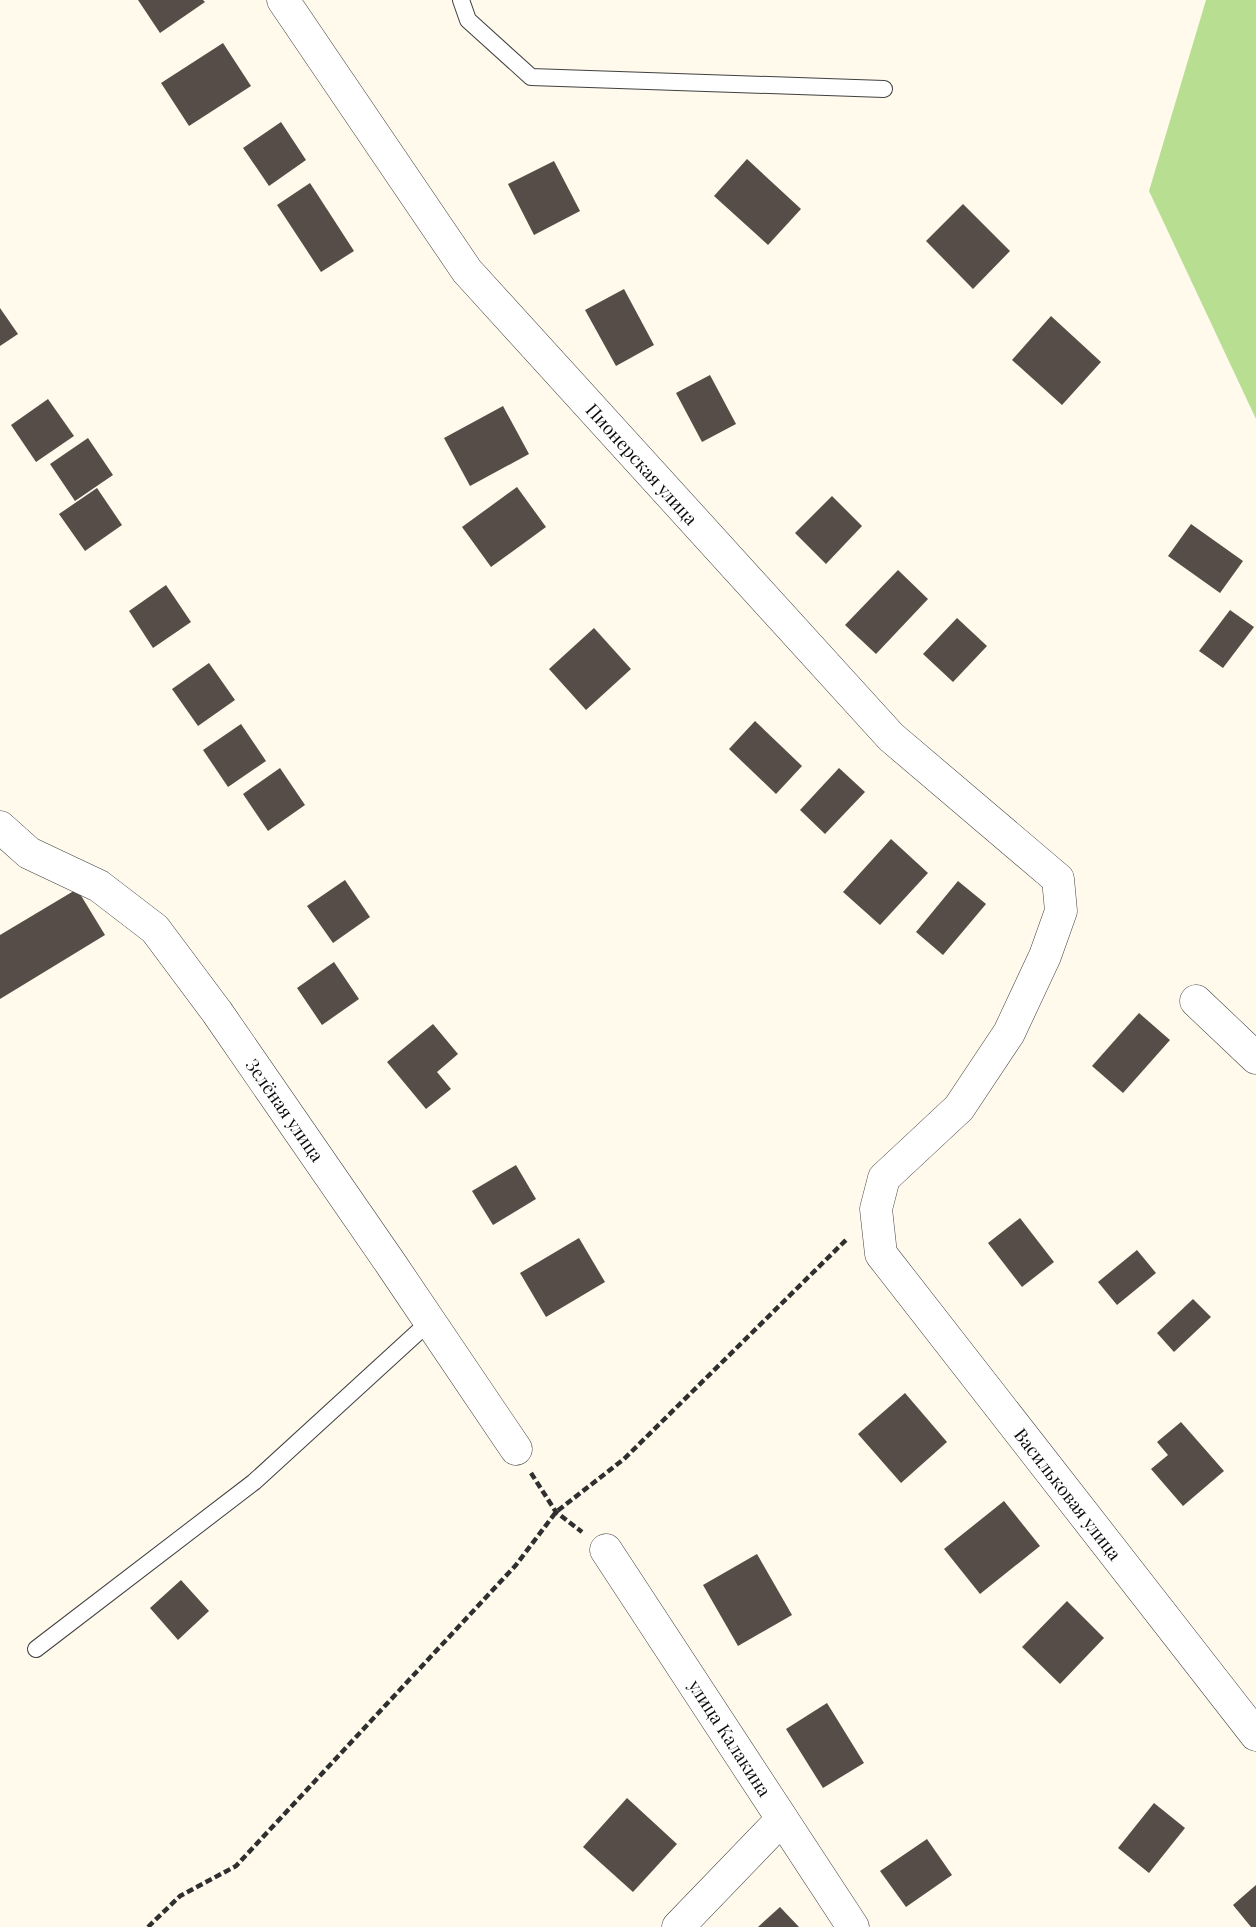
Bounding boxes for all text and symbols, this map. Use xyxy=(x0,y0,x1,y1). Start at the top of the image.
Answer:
street label: Пионерская улица xyxy=(581,398,703,530)
street label: Зелёная улица xyxy=(241,1054,329,1166)
street label: Васильковая улица xyxy=(1009,1423,1127,1565)
street label: улица Калакина xyxy=(683,1674,777,1801)

